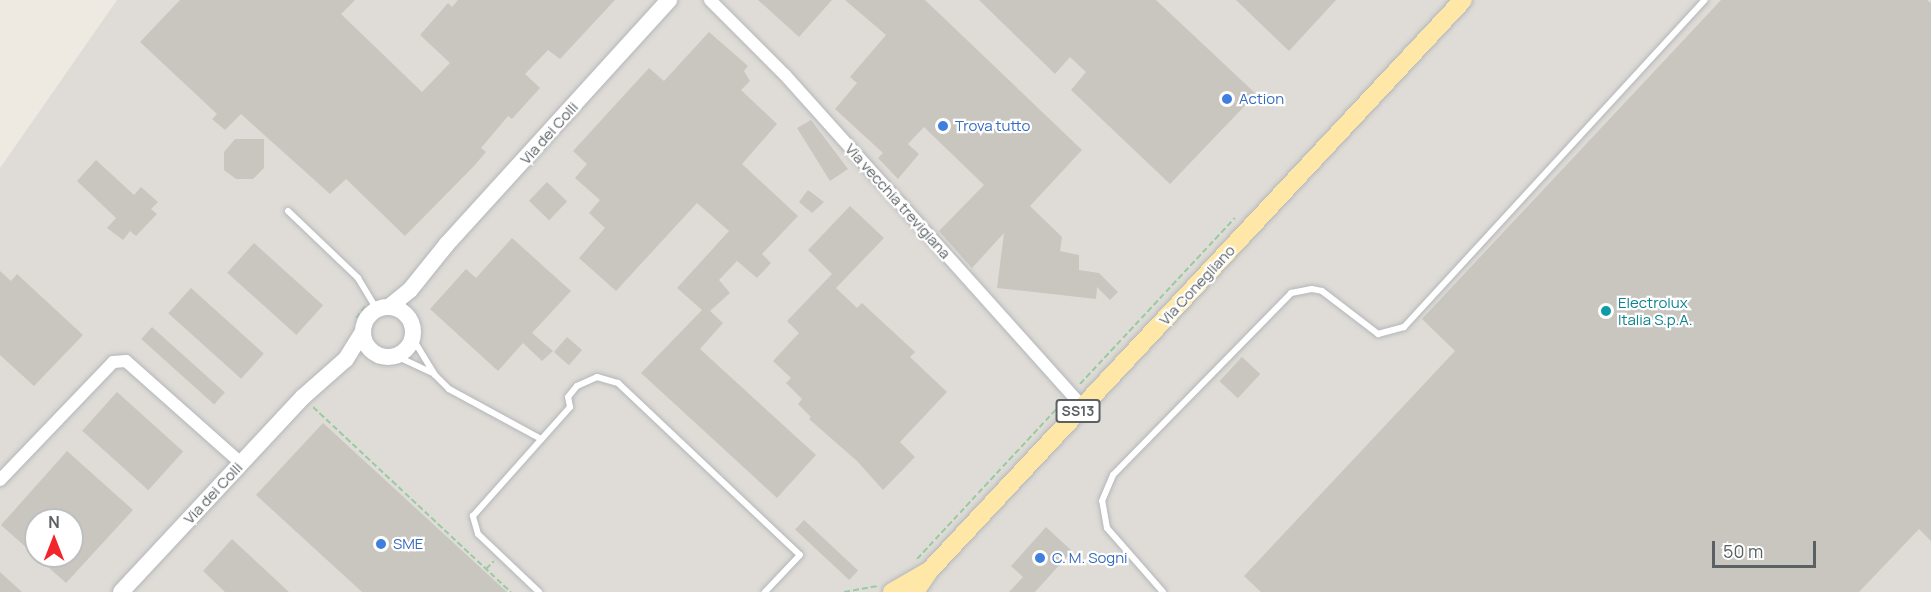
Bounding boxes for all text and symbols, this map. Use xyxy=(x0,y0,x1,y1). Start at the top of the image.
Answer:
place label: Action xyxy=(1239,90,1284,108)
marker: Action xyxy=(1220,92,1234,106)
street label: Via dei Colli xyxy=(516,98,582,168)
place label: Trova tutto xyxy=(955,117,1030,135)
marker: Trova tutto xyxy=(936,119,950,133)
street label: Via vecchia trevigiana xyxy=(842,140,954,262)
street label: Via Conegliano xyxy=(1155,241,1239,329)
place label: Electrolux Italia S.p.A. xyxy=(1618,293,1693,328)
marker: Electrolux Italia S.p.A. xyxy=(1599,304,1613,318)
road number: SS13 xyxy=(1056,400,1100,422)
street label: Via dei Colli xyxy=(180,458,246,528)
north arrow xyxy=(24,508,84,568)
text: N xyxy=(48,511,60,533)
scale bar xyxy=(1715,529,1818,567)
place label: SME xyxy=(393,535,423,553)
marker: SME xyxy=(374,537,388,551)
text: 50 m xyxy=(1723,539,1763,563)
place label: C. M. Sogni xyxy=(1052,549,1128,567)
marker: C. M. Sogni xyxy=(1033,551,1047,565)

